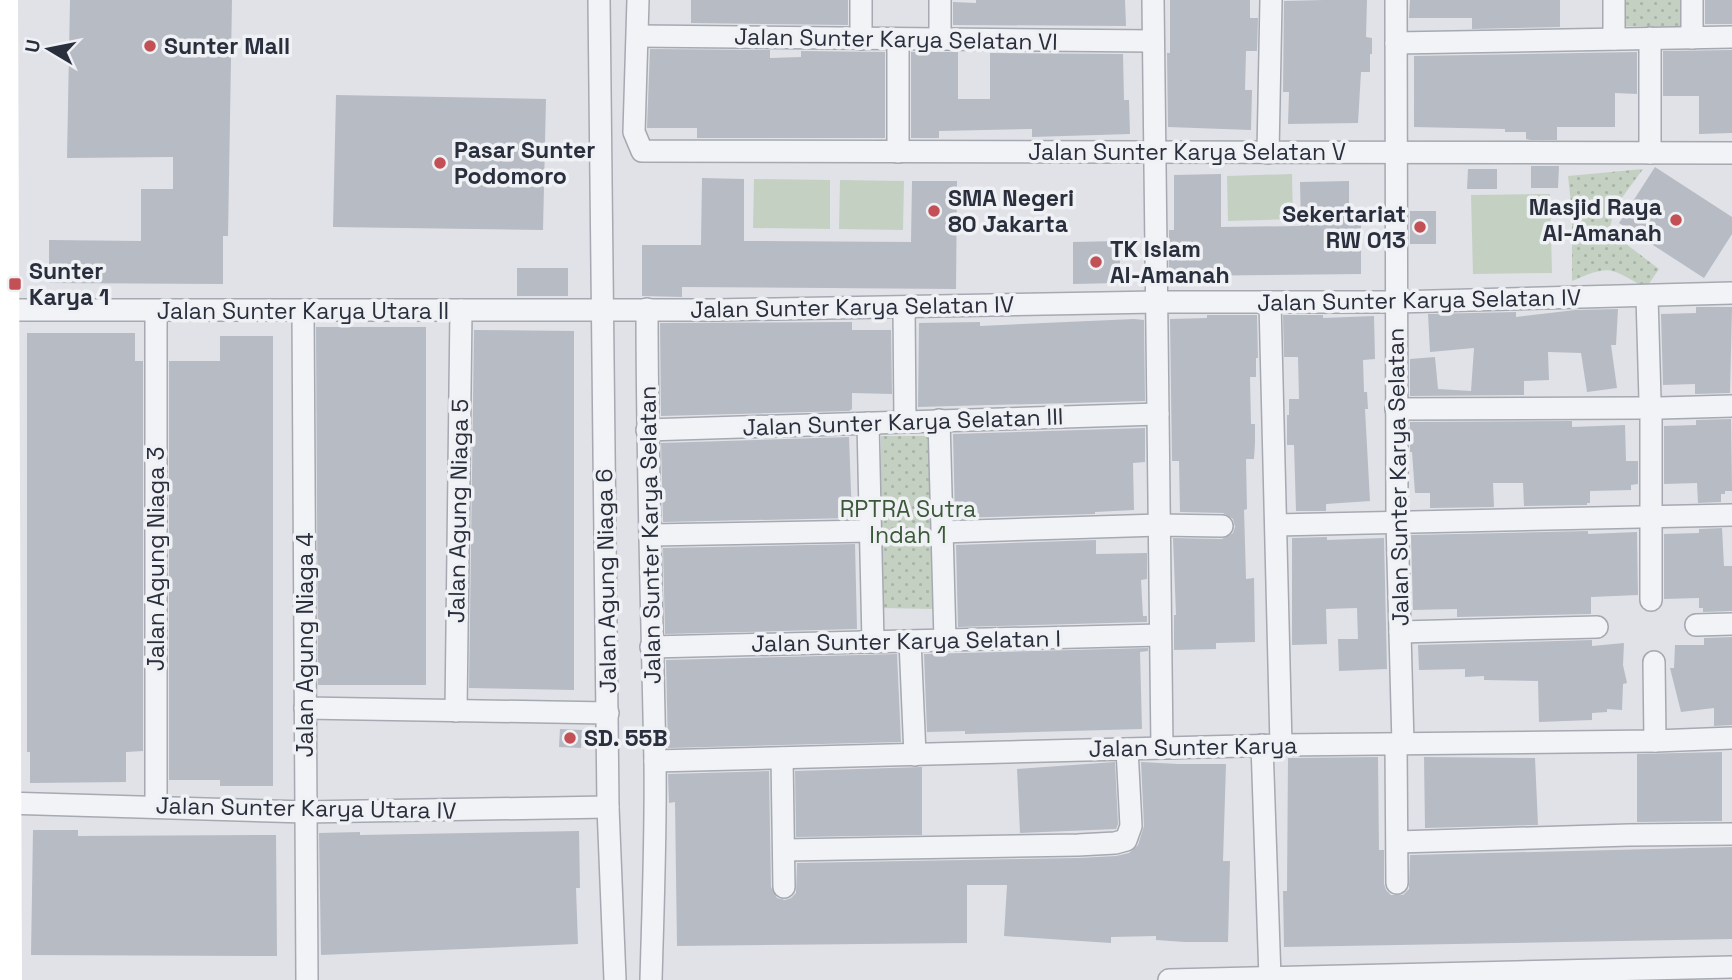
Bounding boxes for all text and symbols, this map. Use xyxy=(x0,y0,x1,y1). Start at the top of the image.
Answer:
north arrow xyxy=(14,14,84,84)
street label: Jalan Sunter Karya Selatan VI xyxy=(734,21,1058,57)
place label: Sunter Mall xyxy=(164,31,290,61)
text: U xyxy=(19,38,46,55)
marker: Sunter Mall xyxy=(142,38,158,54)
place label: Pasar Sunter Podomoro xyxy=(454,135,595,191)
street label: Jalan Sunter Karya Selatan V xyxy=(1028,137,1346,167)
marker: Pasar Sunter Podomoro xyxy=(432,155,448,171)
place label: SMA Negeri 80 Jakarta xyxy=(948,183,1074,239)
place label: Masjid Raya Al-Amanah xyxy=(1529,192,1662,248)
place label: Sekertariat RW 013 xyxy=(1282,199,1406,255)
marker: SMA Negeri 80 Jakarta xyxy=(926,203,942,219)
marker: Masjid Raya Al-Amanah xyxy=(1668,212,1684,228)
marker: Sekertariat RW 013 xyxy=(1412,219,1428,235)
place label: TK Islam Al-Amanah xyxy=(1110,234,1230,290)
marker: TK Islam Al-Amanah xyxy=(1088,254,1104,270)
place label: Sunter Karya 1 xyxy=(29,256,110,312)
marker: Sunter Karya 1 xyxy=(7,276,23,292)
street label: Jalan Sunter Karya Selatan IV xyxy=(1257,282,1581,318)
street label: Jalan Sunter Karya Selatan IV xyxy=(690,289,1014,325)
street label: Jalan Sunter Karya Utara II xyxy=(157,296,449,326)
street label: Jalan Sunter Karya Selatan xyxy=(1380,328,1416,626)
street label: Jalan Sunter Karya Selatan xyxy=(632,386,668,684)
street label: Jalan Agung Niaga 5 xyxy=(441,399,475,623)
street label: Jalan Sunter Karya Selatan III xyxy=(742,401,1064,443)
street label: Jalan Agung Niaga 3 xyxy=(141,447,171,671)
street label: Jalan Agung Niaga 6 xyxy=(589,468,623,694)
park label: RPTRA Sutra Indah 1 xyxy=(840,494,976,550)
street label: Jalan Agung Niaga 4 xyxy=(290,532,320,758)
street label: Jalan Sunter Karya Selatan I xyxy=(751,623,1061,659)
place label: SD. 55B xyxy=(584,723,668,753)
marker: SD. 55B xyxy=(562,730,578,746)
street label: Jalan Sunter Karya xyxy=(1088,730,1298,764)
street label: Jalan Sunter Karya Utara IV xyxy=(155,790,457,826)

